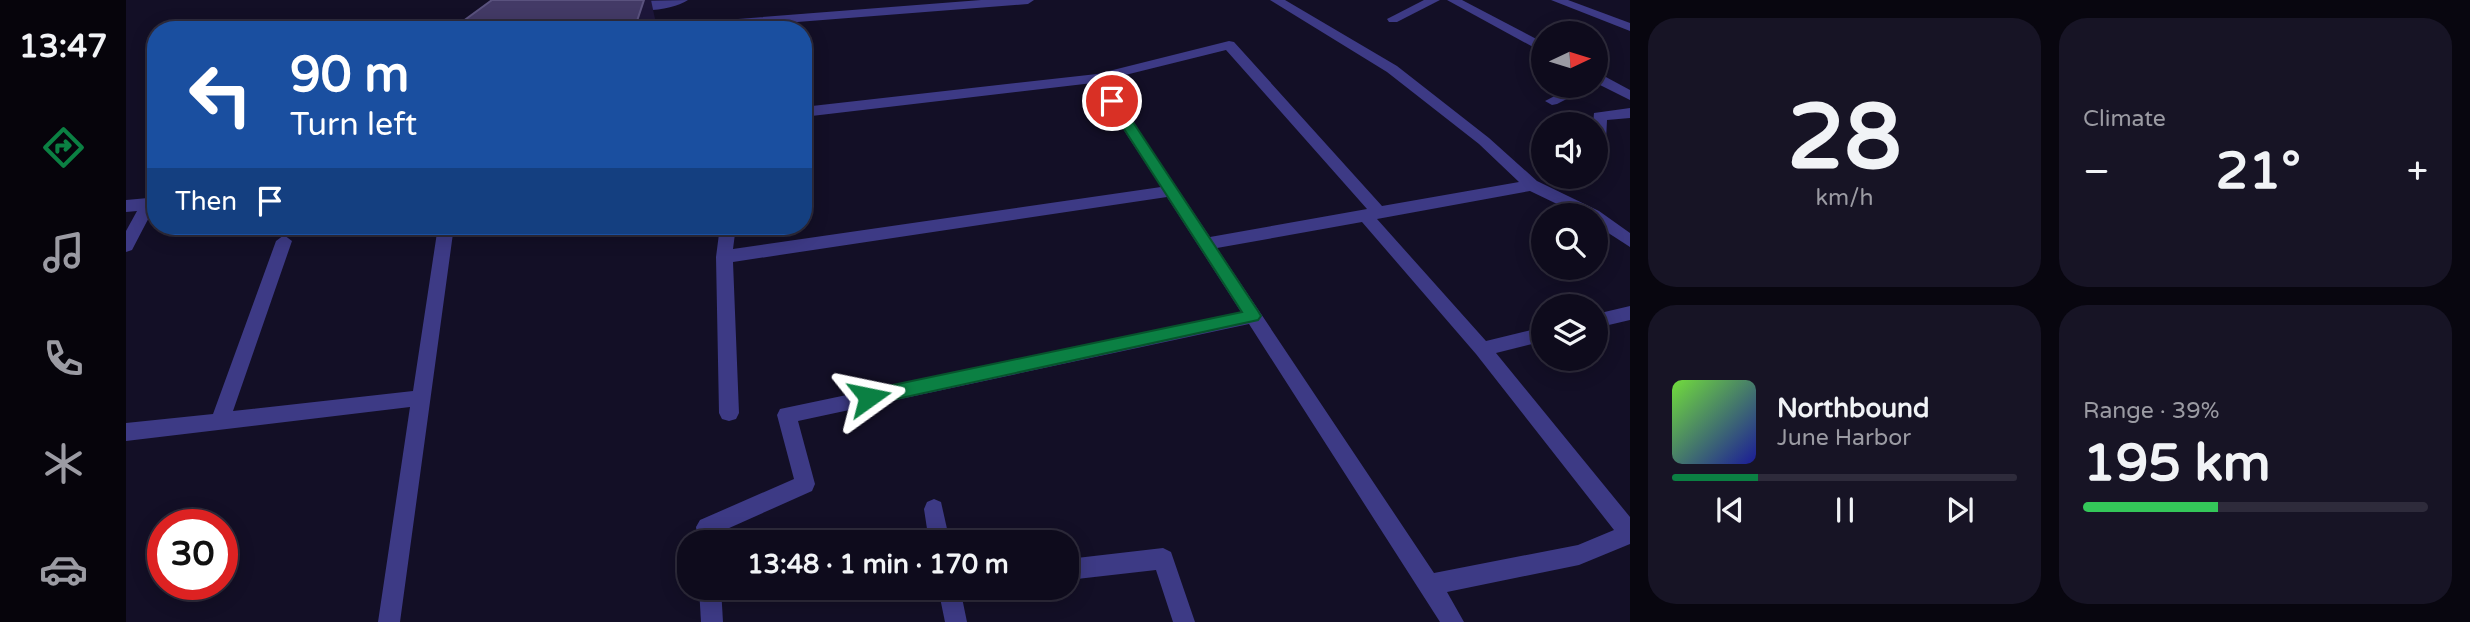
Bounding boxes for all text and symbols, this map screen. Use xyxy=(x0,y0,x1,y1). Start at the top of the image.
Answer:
north arrow xyxy=(1531,21,1608,98)
map controls xyxy=(1531,21,1608,371)
text: 13:47 xyxy=(19,28,107,66)
text: 90 m xyxy=(290,46,409,105)
icon: left xyxy=(175,49,266,140)
pin xyxy=(1082,71,1142,131)
icon: arrive xyxy=(1093,82,1131,120)
text: 28 xyxy=(1787,83,1902,193)
text: Climate xyxy=(2083,105,2166,133)
text: Turn left xyxy=(290,106,417,144)
button: sound xyxy=(1531,112,1608,189)
icon: directions xyxy=(39,123,88,172)
text: 21° xyxy=(2216,140,2301,203)
text: − xyxy=(2083,149,2110,195)
text: + xyxy=(2407,149,2428,195)
icon: arrive xyxy=(251,182,289,220)
text: km/h xyxy=(1816,184,1873,212)
text: Then xyxy=(175,186,237,217)
button: search xyxy=(1531,203,1608,280)
icon: music xyxy=(39,228,88,277)
button: layers xyxy=(1531,294,1608,371)
icon: phone xyxy=(39,334,88,383)
position arrow xyxy=(832,360,906,434)
text: Northbound xyxy=(1777,393,1929,424)
text: Range · 39% xyxy=(2083,397,2219,425)
text: June Harbor xyxy=(1777,424,1911,452)
text: 195 km xyxy=(2083,432,2271,495)
icon: climate xyxy=(39,439,88,488)
icon: previous xyxy=(1711,491,1749,529)
icon: pause xyxy=(1826,491,1864,529)
icon: next xyxy=(1941,491,1979,529)
speed limit sign: 30 xyxy=(147,509,238,600)
icon: car xyxy=(39,545,88,594)
text: 13:48 · 1 min · 170 m xyxy=(747,549,1009,580)

